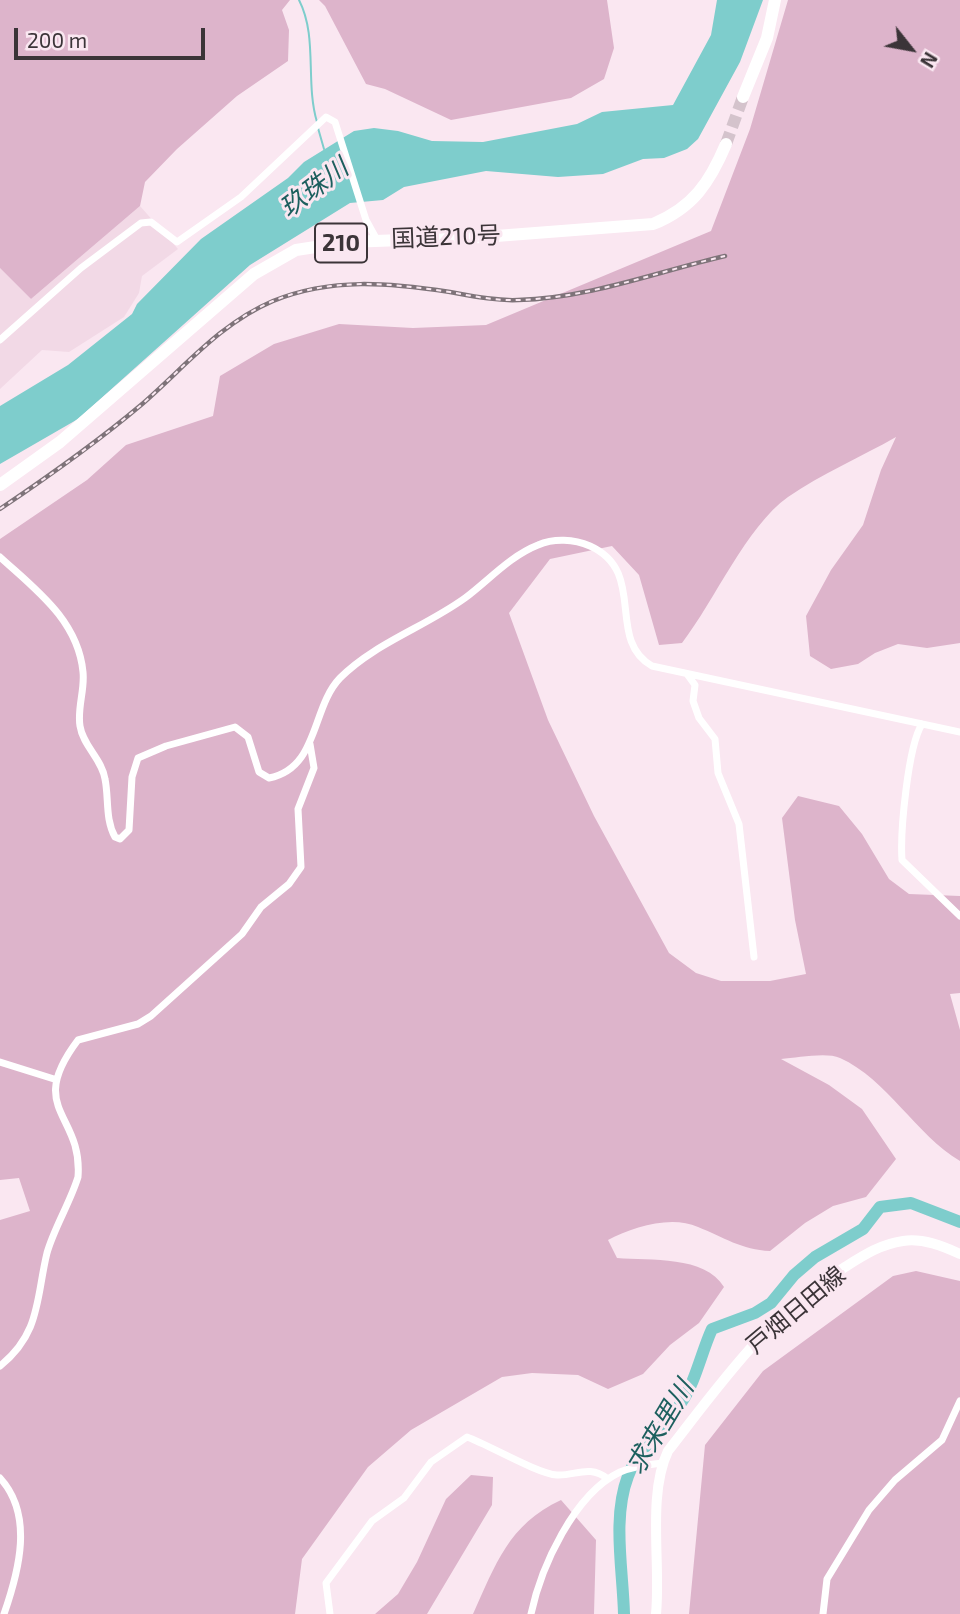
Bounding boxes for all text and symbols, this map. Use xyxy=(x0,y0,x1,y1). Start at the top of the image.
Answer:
scale bar xyxy=(18,14,208,58)
north arrow xyxy=(876,14,946,84)
text: 200 m xyxy=(27,27,87,52)
text: N xyxy=(916,48,943,72)
water label: 玖珠川 xyxy=(273,152,355,224)
street label: 国道210号 xyxy=(391,221,501,253)
road number: 210 xyxy=(315,224,367,262)
street label: 戸畑日田線 xyxy=(741,1260,851,1360)
water label: 求来里川 xyxy=(620,1374,700,1480)

